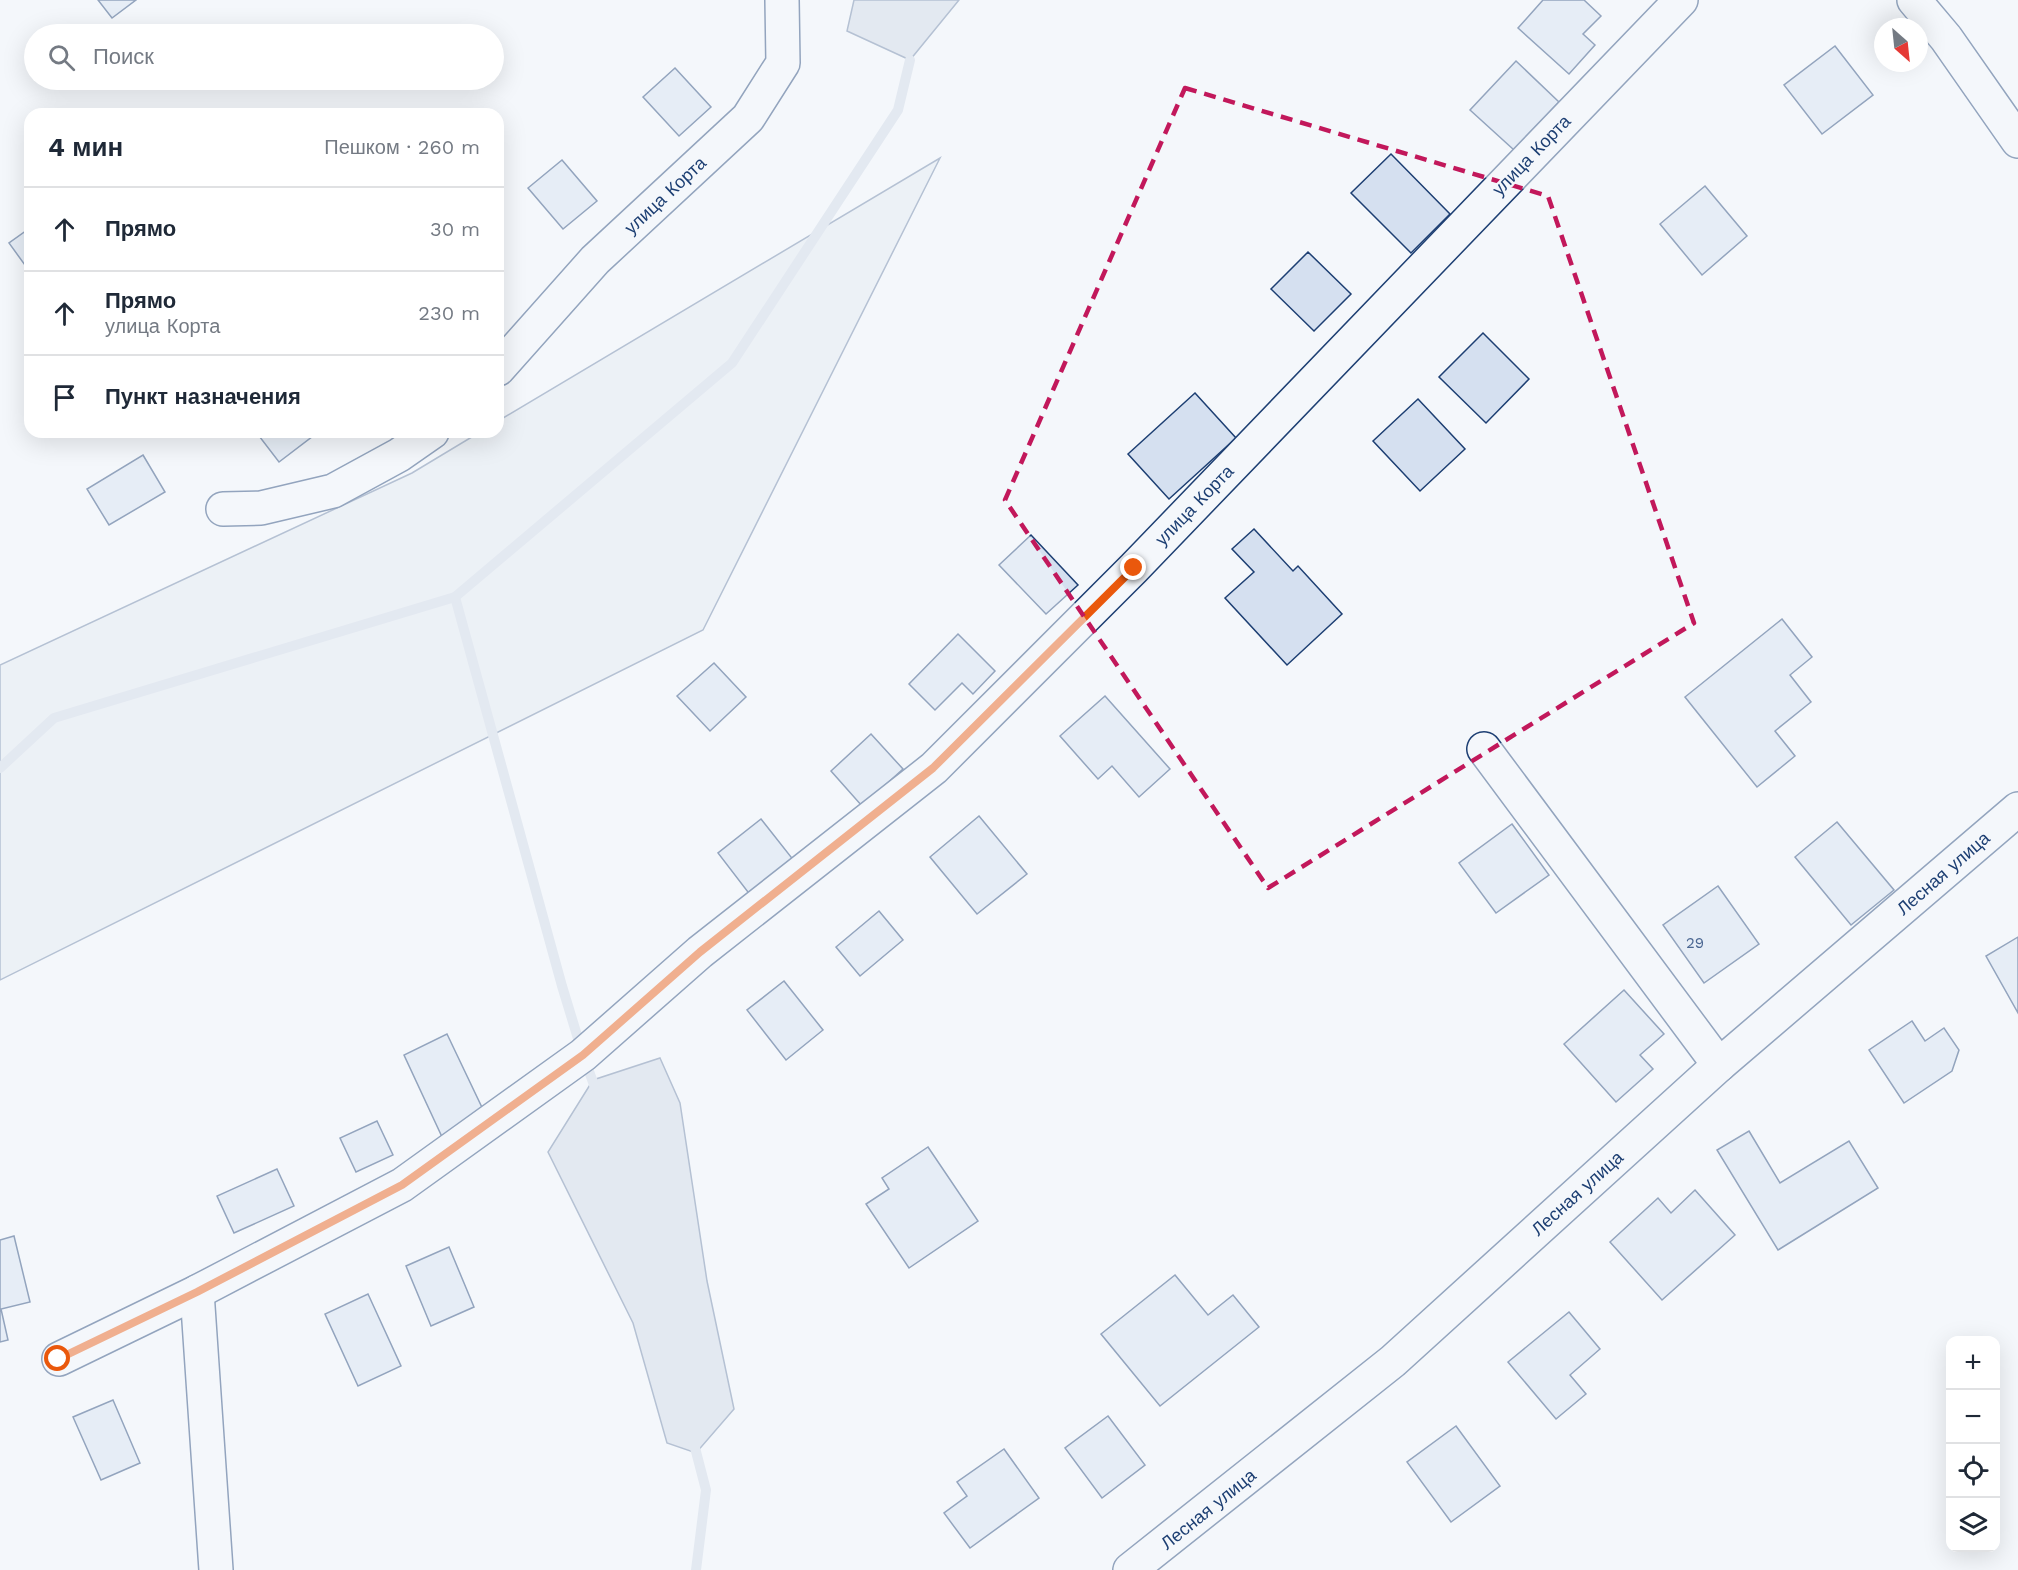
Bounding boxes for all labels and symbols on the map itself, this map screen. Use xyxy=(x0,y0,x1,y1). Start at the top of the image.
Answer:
north arrow xyxy=(1874,18,1928,72)
street label: улица Корта xyxy=(1487,110,1575,200)
street label: улица Корта xyxy=(620,151,711,238)
street label: улица Корта xyxy=(1150,460,1238,550)
route end xyxy=(1120,554,1146,580)
street label: Лесная улица xyxy=(1892,826,1994,919)
house number: 29 xyxy=(1686,934,1704,952)
street label: Лесная улица xyxy=(1527,1146,1628,1240)
route start xyxy=(44,1345,70,1371)
street label: Лесная улица xyxy=(1156,1464,1261,1554)

